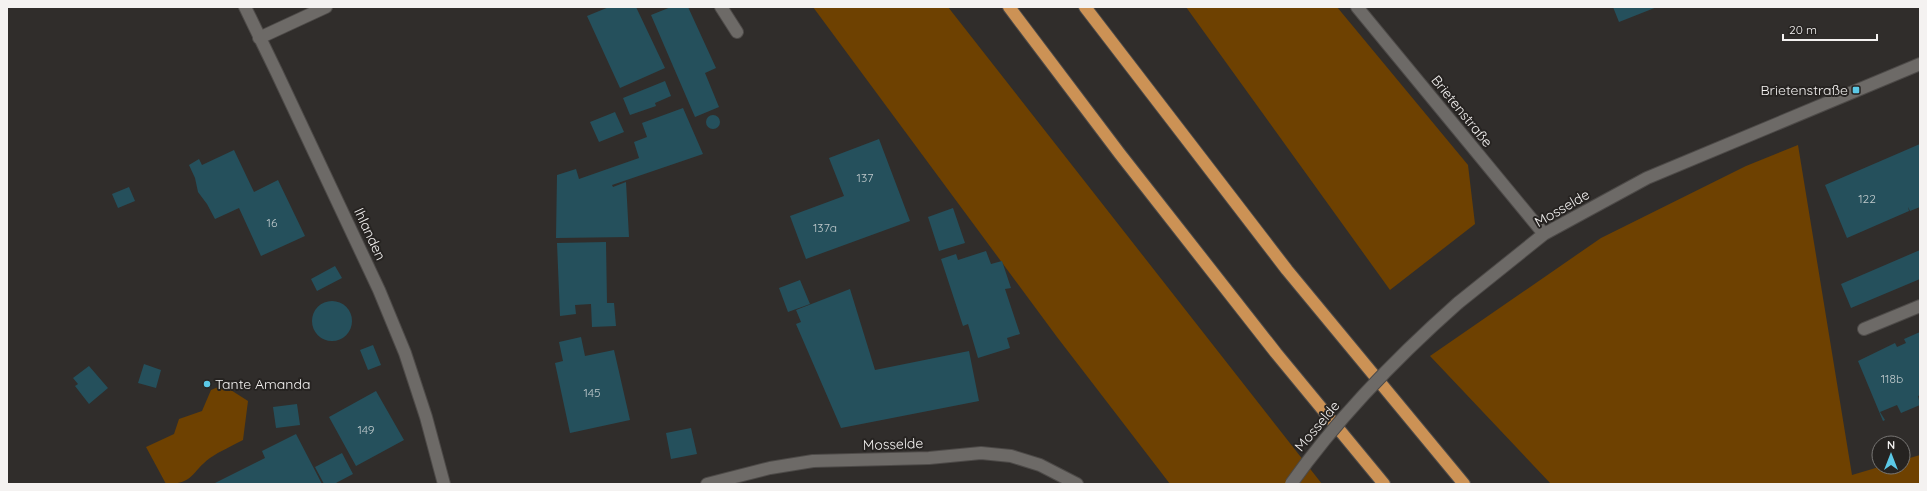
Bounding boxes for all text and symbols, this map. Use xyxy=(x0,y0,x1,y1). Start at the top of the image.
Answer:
scale bar xyxy=(1783,16,1877,42)
text: 20 m xyxy=(1789,22,1817,37)
street label: Brietenstraße xyxy=(1427,71,1497,151)
place label: Brietenstraße xyxy=(1761,81,1848,99)
marker: Brietenstraße xyxy=(1851,85,1861,95)
house number: 137 xyxy=(857,170,873,185)
street label: Mosselde xyxy=(1531,185,1593,231)
house number: 122 xyxy=(1858,191,1876,206)
street label: Ihlanden xyxy=(350,205,390,263)
house number: 16 xyxy=(267,215,278,230)
house number: 137a xyxy=(813,220,837,235)
house number: 118b xyxy=(1881,371,1903,386)
place label: Tante Amanda xyxy=(215,375,310,393)
marker: Tante Amanda xyxy=(202,379,212,389)
house number: 145 xyxy=(583,385,601,400)
street label: Mosselde xyxy=(1291,397,1343,455)
house number: 149 xyxy=(357,422,375,437)
street label: Mosselde xyxy=(862,434,924,454)
north arrow xyxy=(1871,435,1911,475)
text: N xyxy=(1887,438,1895,452)

